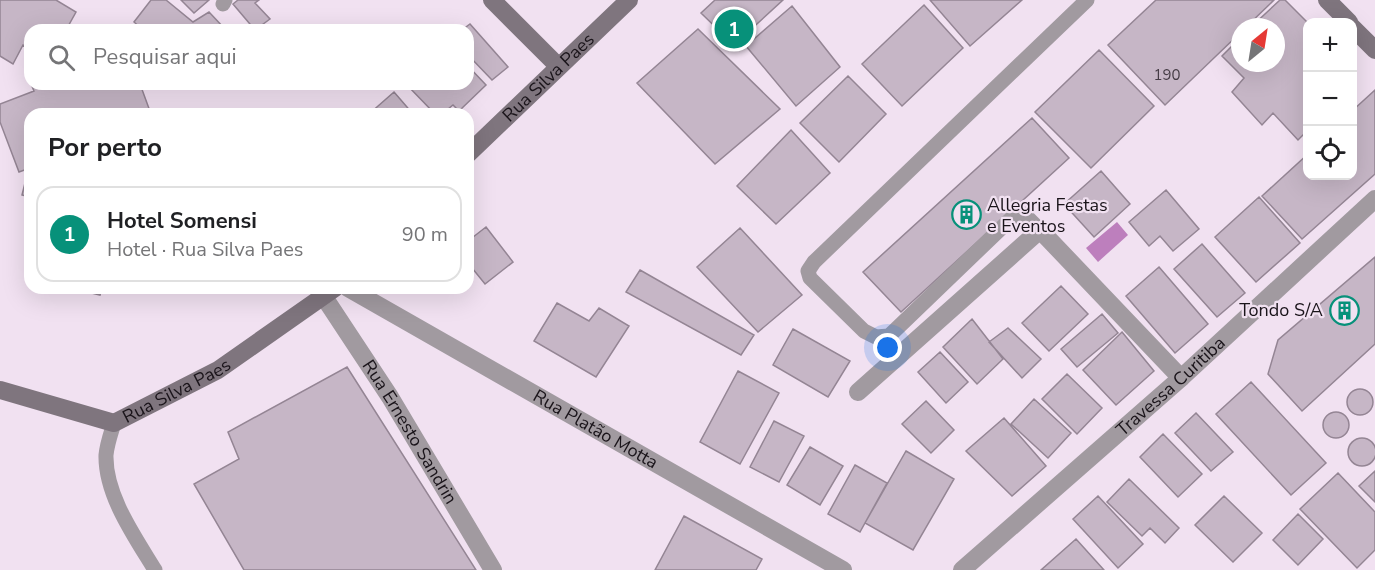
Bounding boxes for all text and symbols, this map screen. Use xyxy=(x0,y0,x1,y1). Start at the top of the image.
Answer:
pin: 1 xyxy=(714,6,754,51)
north arrow xyxy=(1231,18,1285,72)
map controls xyxy=(1303,18,1357,180)
button: + xyxy=(1303,18,1357,72)
search box xyxy=(24,24,474,90)
street label: Rua Silva Paes xyxy=(497,28,599,127)
icon: search xyxy=(45,41,78,74)
text: Pesquisar aqui xyxy=(93,42,237,72)
house number: 190 xyxy=(1153,65,1181,85)
button: − xyxy=(1303,72,1357,126)
button: locate xyxy=(1303,126,1357,180)
text: Por perto xyxy=(48,130,162,165)
place label: Allegria Festas e Eventos xyxy=(987,193,1108,238)
building icon: Allegria Festas e Eventos xyxy=(950,199,982,231)
text: Hotel Somensi xyxy=(107,206,257,236)
text: 1 xyxy=(64,221,76,248)
text: 90 m xyxy=(402,221,448,248)
text: Hotel · Rua Silva Paes xyxy=(107,236,303,263)
building icon: Tondo S/A xyxy=(1328,294,1360,326)
place label: Tondo S/A xyxy=(1239,298,1323,322)
street label: Travessa Curitiba xyxy=(1111,331,1230,441)
your location xyxy=(873,333,902,362)
street label: Rua Silva Paes xyxy=(118,353,236,429)
street label: Rua Ernesto Sandrin xyxy=(357,355,463,508)
street label: Rua Platão Motta xyxy=(529,384,663,474)

